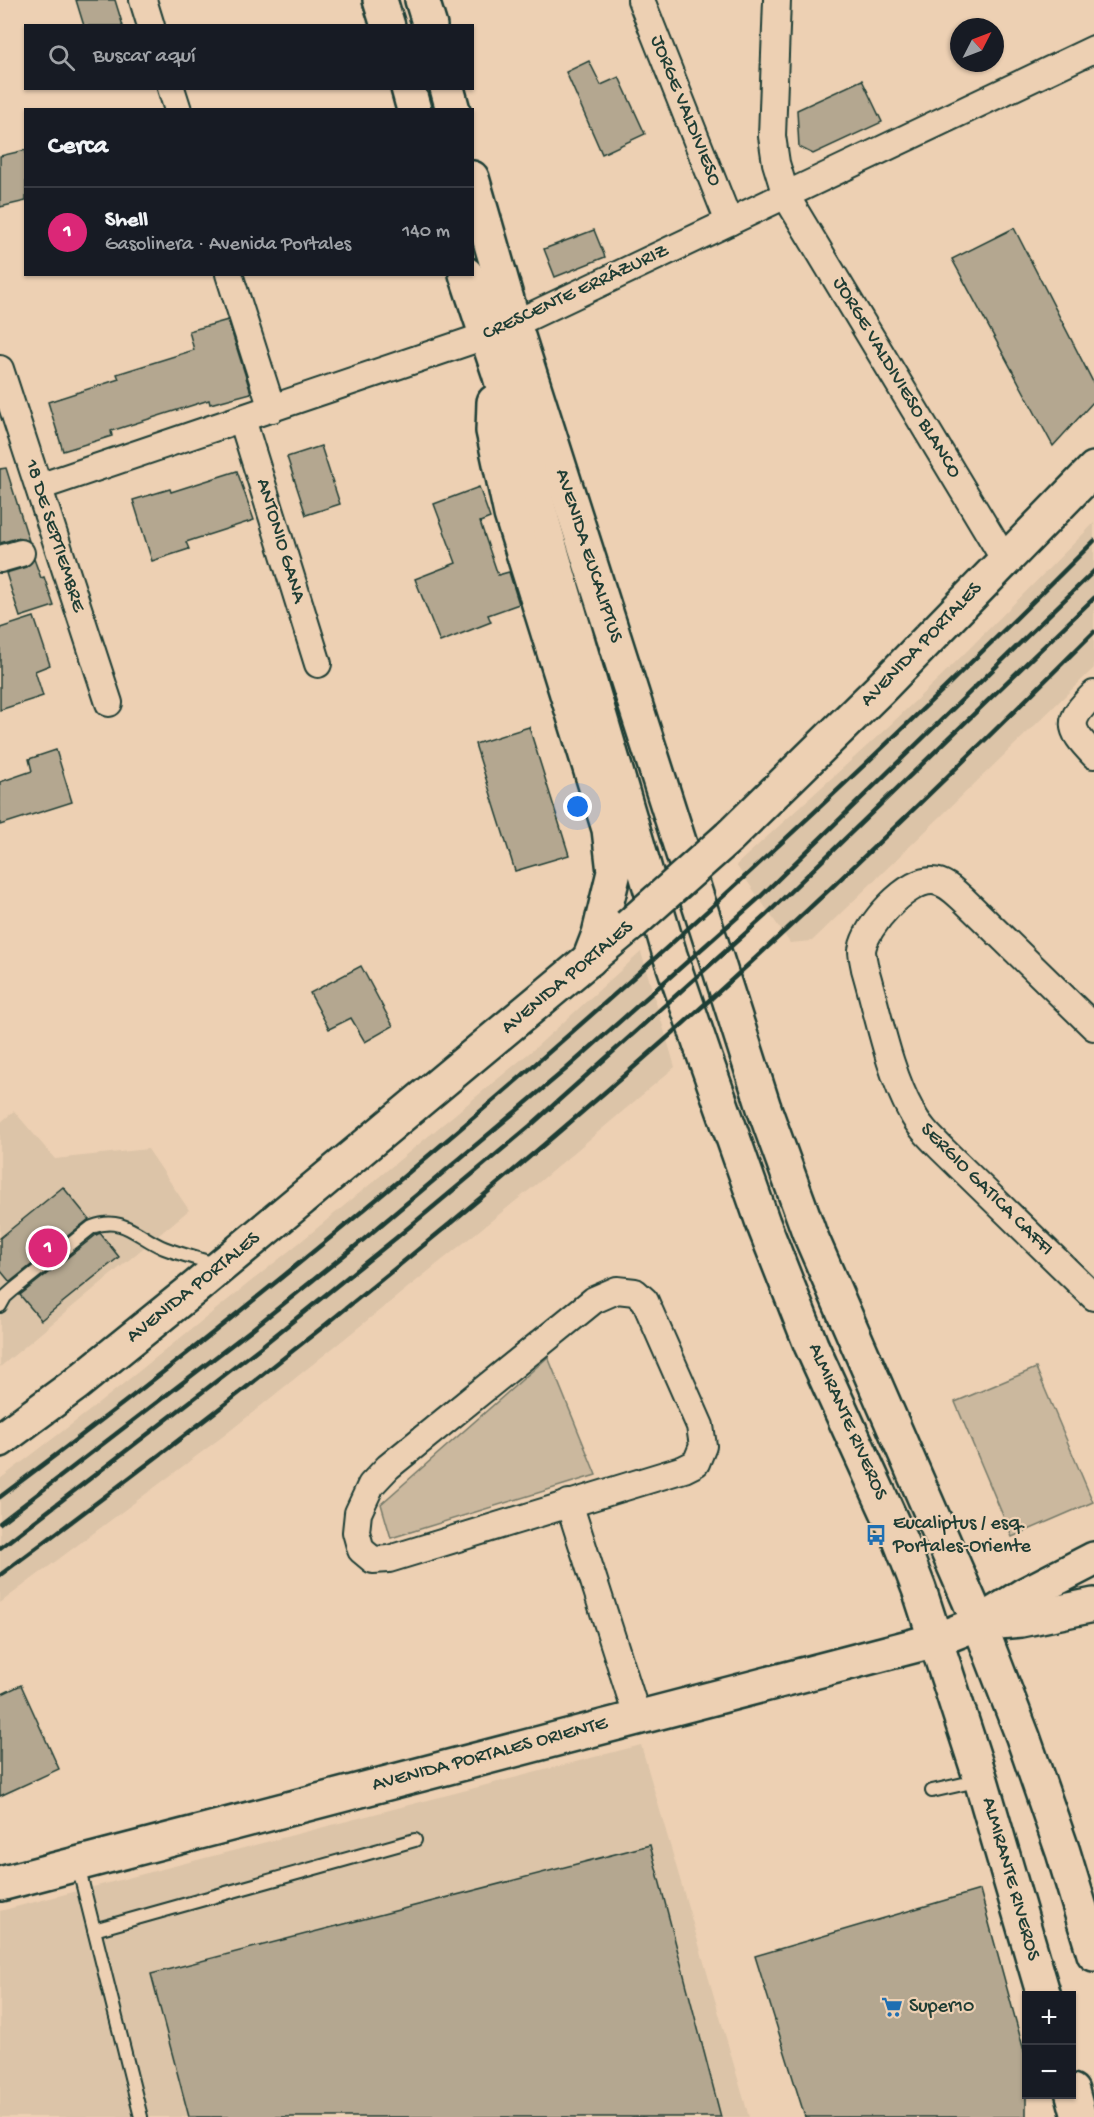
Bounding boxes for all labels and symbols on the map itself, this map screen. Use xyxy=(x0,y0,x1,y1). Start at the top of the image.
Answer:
north arrow xyxy=(950,18,1004,72)
street label: JORGE VALDIVIESO xyxy=(644,32,726,190)
street label: CRESCENTE ERRÁZURIZ xyxy=(479,238,673,346)
street label: JORGE VALDIVIESO BLANCO xyxy=(827,273,965,483)
street label: 18 DE SEPTIEMBRE xyxy=(18,456,90,617)
street label: AVENIDA EUCALIPTUS xyxy=(549,466,627,646)
street label: ANTONIO GANA xyxy=(250,476,310,607)
street label: AVENIDA PORTALES xyxy=(856,577,988,712)
your location xyxy=(563,792,592,821)
street label: AVENIDA PORTALES xyxy=(497,916,639,1040)
street label: SERGIO GATICA CAFFI xyxy=(915,1119,1057,1261)
pin: 1 xyxy=(28,1226,68,1270)
street label: AVENIDA PORTALES xyxy=(123,1227,266,1349)
street label: ALMIRANTE RIVEROS xyxy=(802,1340,892,1504)
place label: Eucaliptus / esq. Portales-Oriente xyxy=(892,1513,1032,1559)
bus stop icon: Eucaliptus / esq. Portales-Oriente xyxy=(864,1523,888,1547)
street label: AVENIDA PORTALES ORIENTE xyxy=(370,1712,612,1798)
street label: ALMIRANTE RIVEROS xyxy=(976,1795,1045,1964)
supermarket icon: Super10 xyxy=(880,1995,904,2019)
place label: Super10 xyxy=(909,1996,974,2019)

